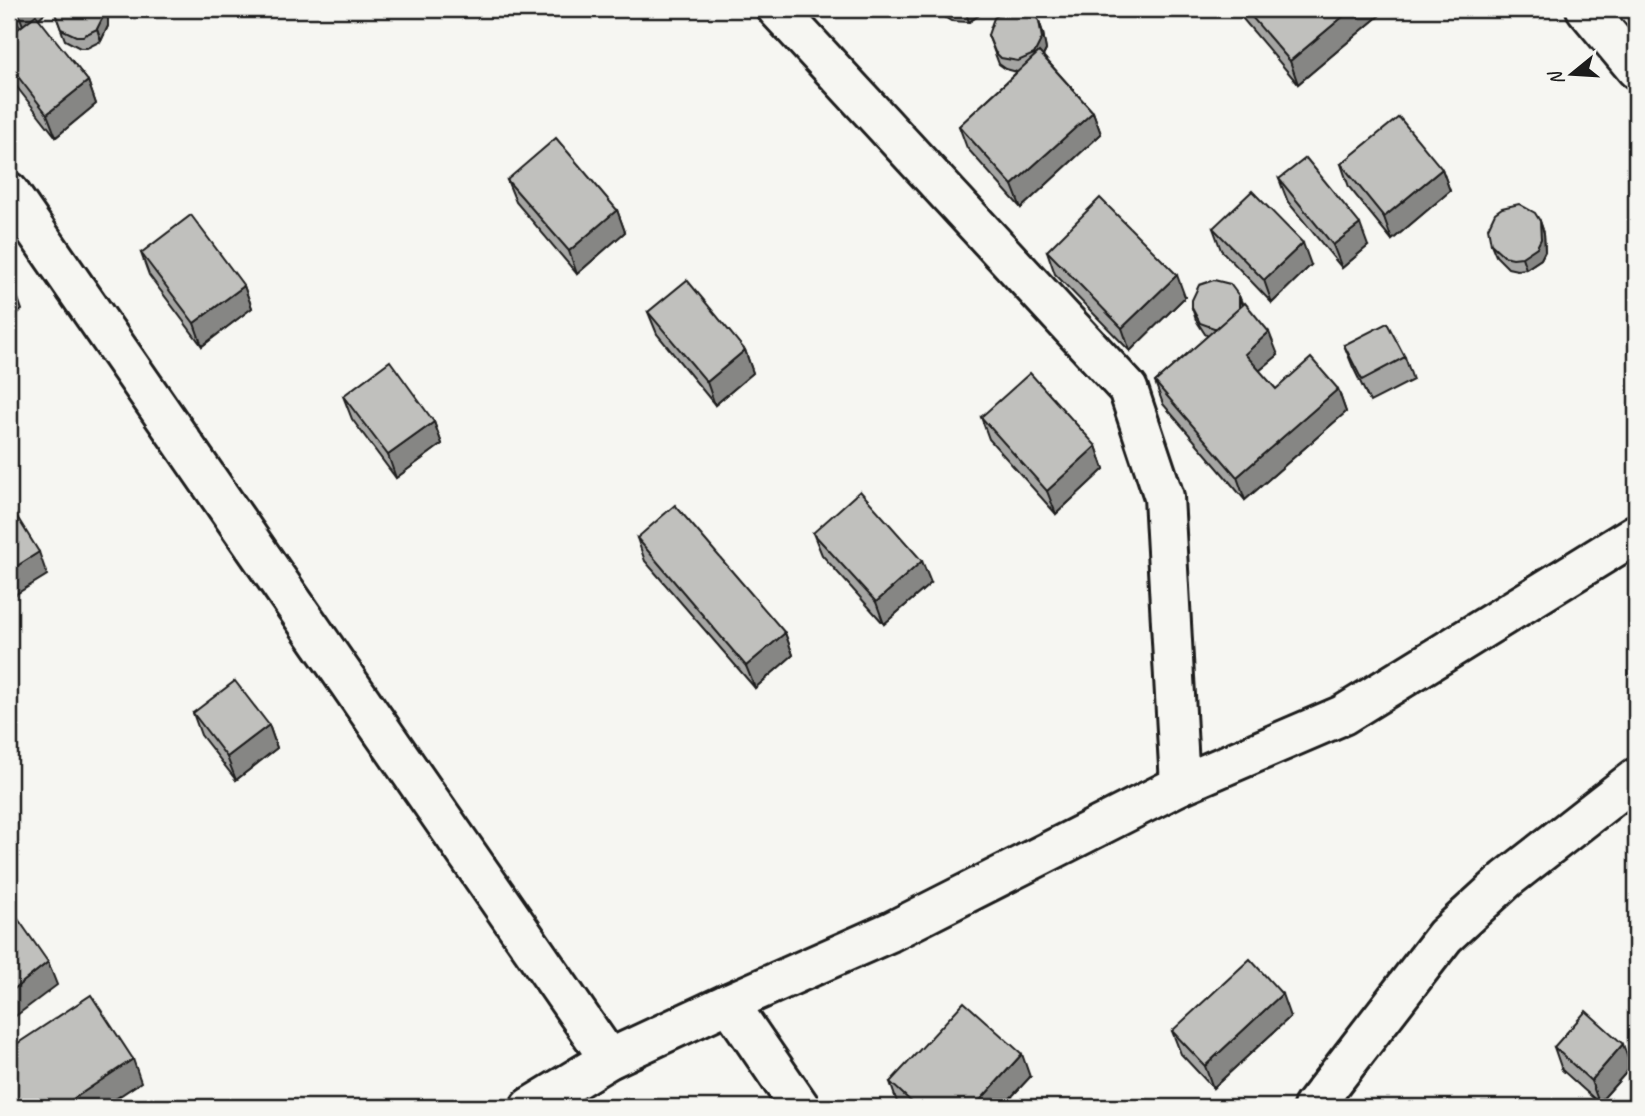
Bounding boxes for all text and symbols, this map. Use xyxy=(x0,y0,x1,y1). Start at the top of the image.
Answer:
north arrow xyxy=(1536,38,1606,108)
text: N xyxy=(1543,67,1570,88)

